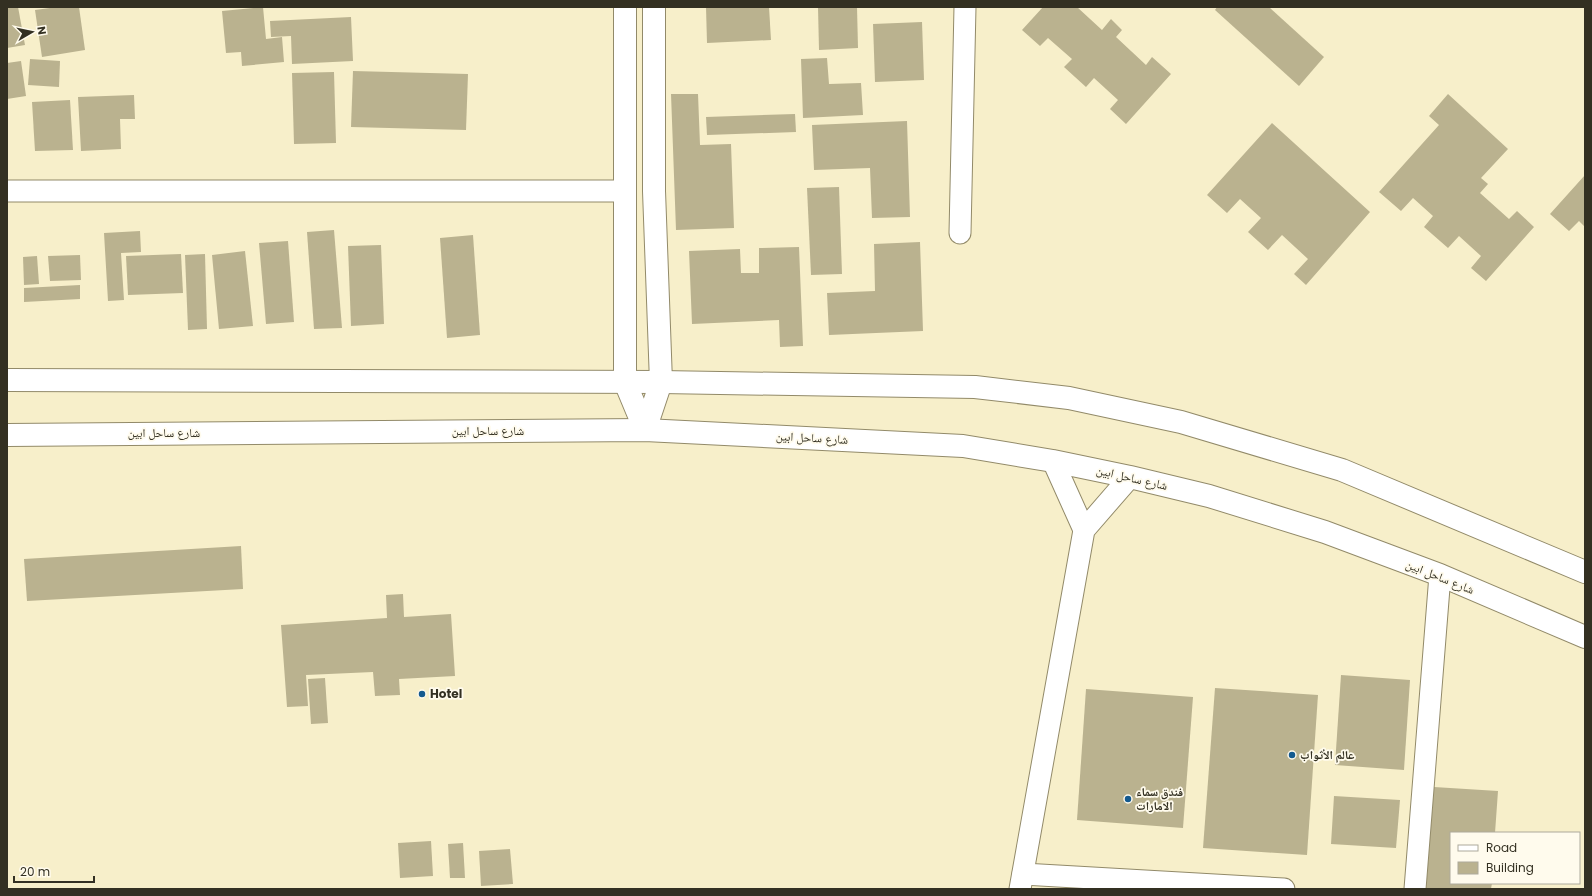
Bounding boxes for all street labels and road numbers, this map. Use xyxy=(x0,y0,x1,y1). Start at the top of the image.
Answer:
street label: شارع ساحل ابين xyxy=(452,422,524,439)
street label: شارع ساحل ابين xyxy=(128,424,200,441)
street label: شارع ساحل ابين xyxy=(775,427,849,448)
street label: شارع ساحل ابين xyxy=(1095,461,1169,494)
street label: شارع ساحل ابين xyxy=(1403,555,1477,598)

